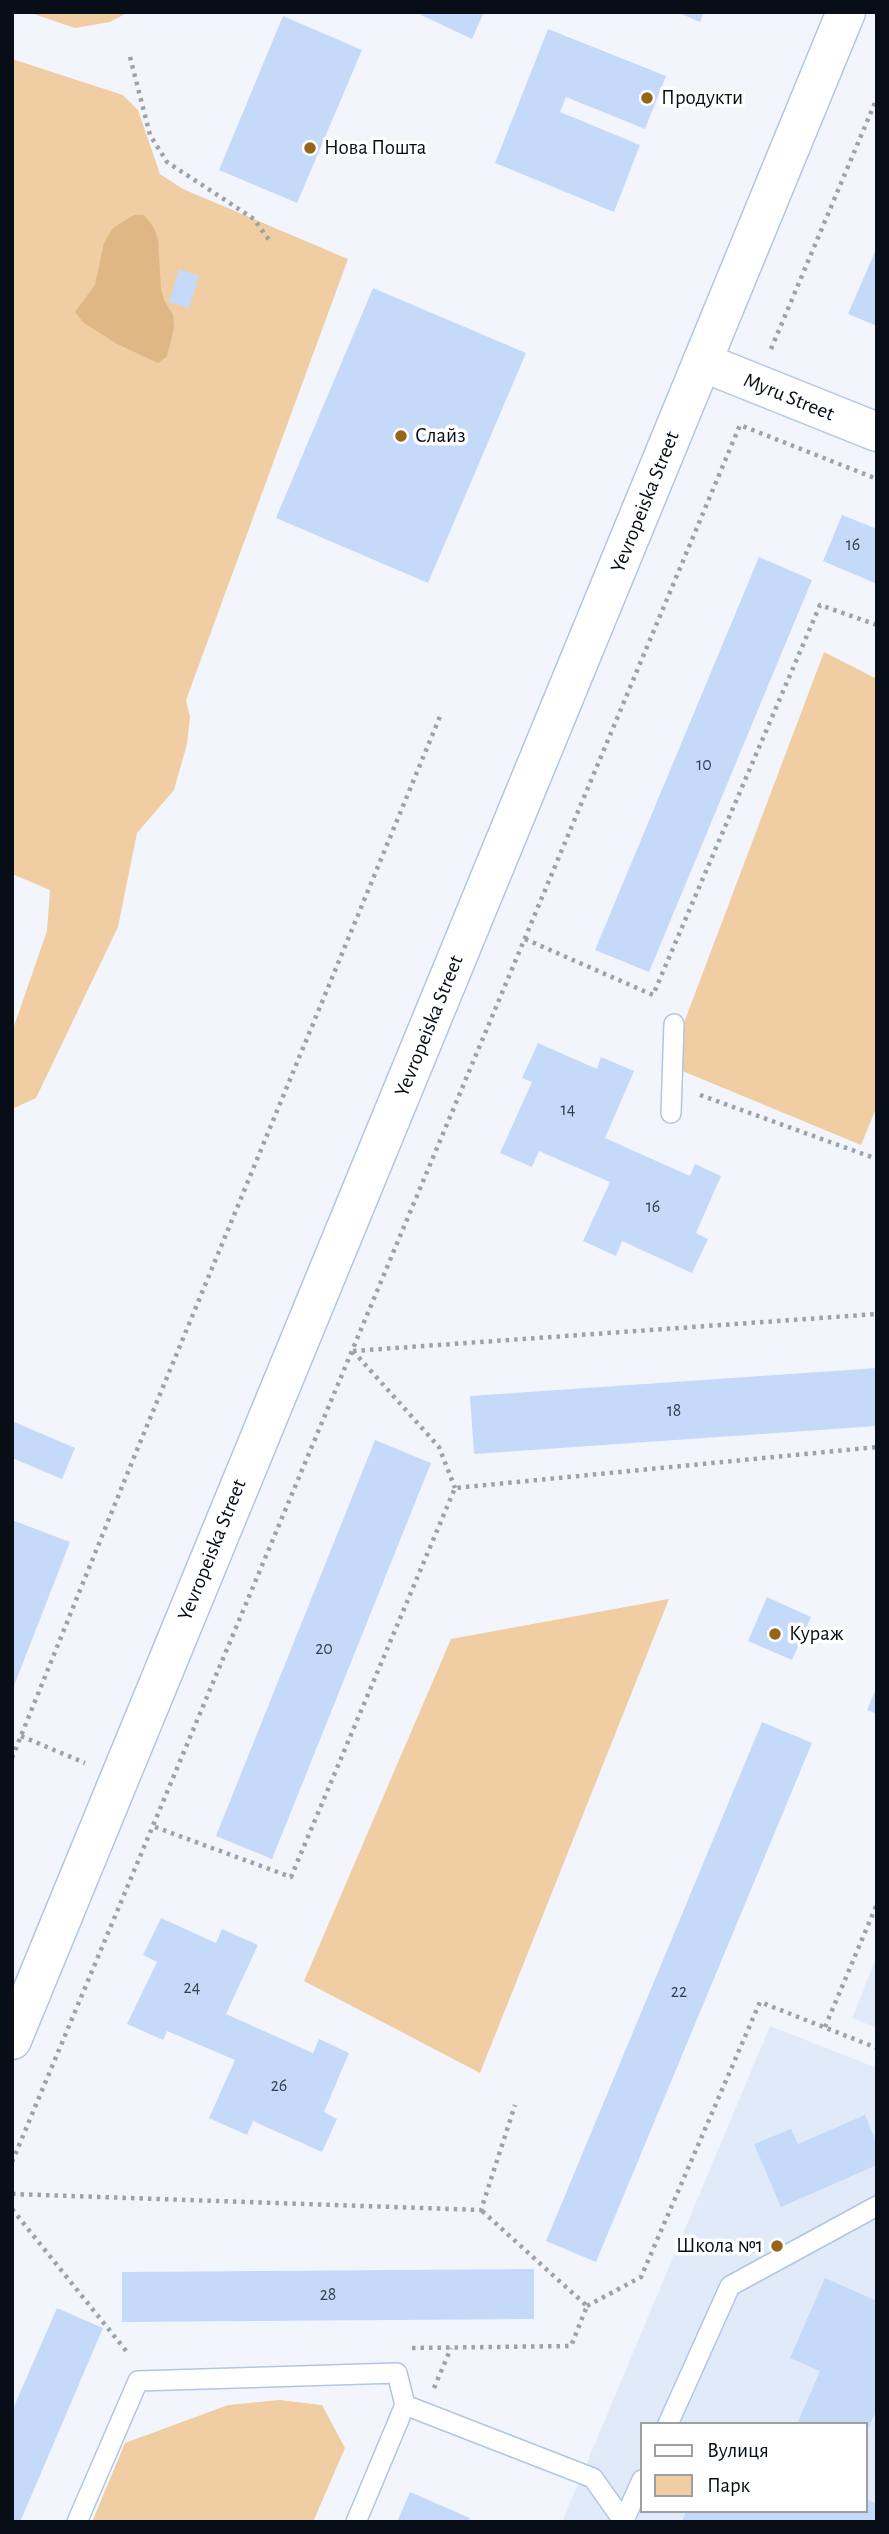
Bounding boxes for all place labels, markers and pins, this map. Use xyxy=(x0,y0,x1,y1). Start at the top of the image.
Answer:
place label: Продукти xyxy=(661,85,743,111)
marker: Продукти xyxy=(639,90,655,106)
place label: Нова Пошта xyxy=(324,135,426,161)
marker: Нова Пошта xyxy=(302,140,318,156)
place label: Слайз xyxy=(415,423,465,449)
marker: Слайз xyxy=(393,428,409,444)
place label: Кураж xyxy=(789,1621,843,1647)
marker: Кураж xyxy=(767,1626,783,1642)
place label: Школа №1 xyxy=(676,2233,763,2259)
marker: Школа №1 xyxy=(769,2238,785,2254)

